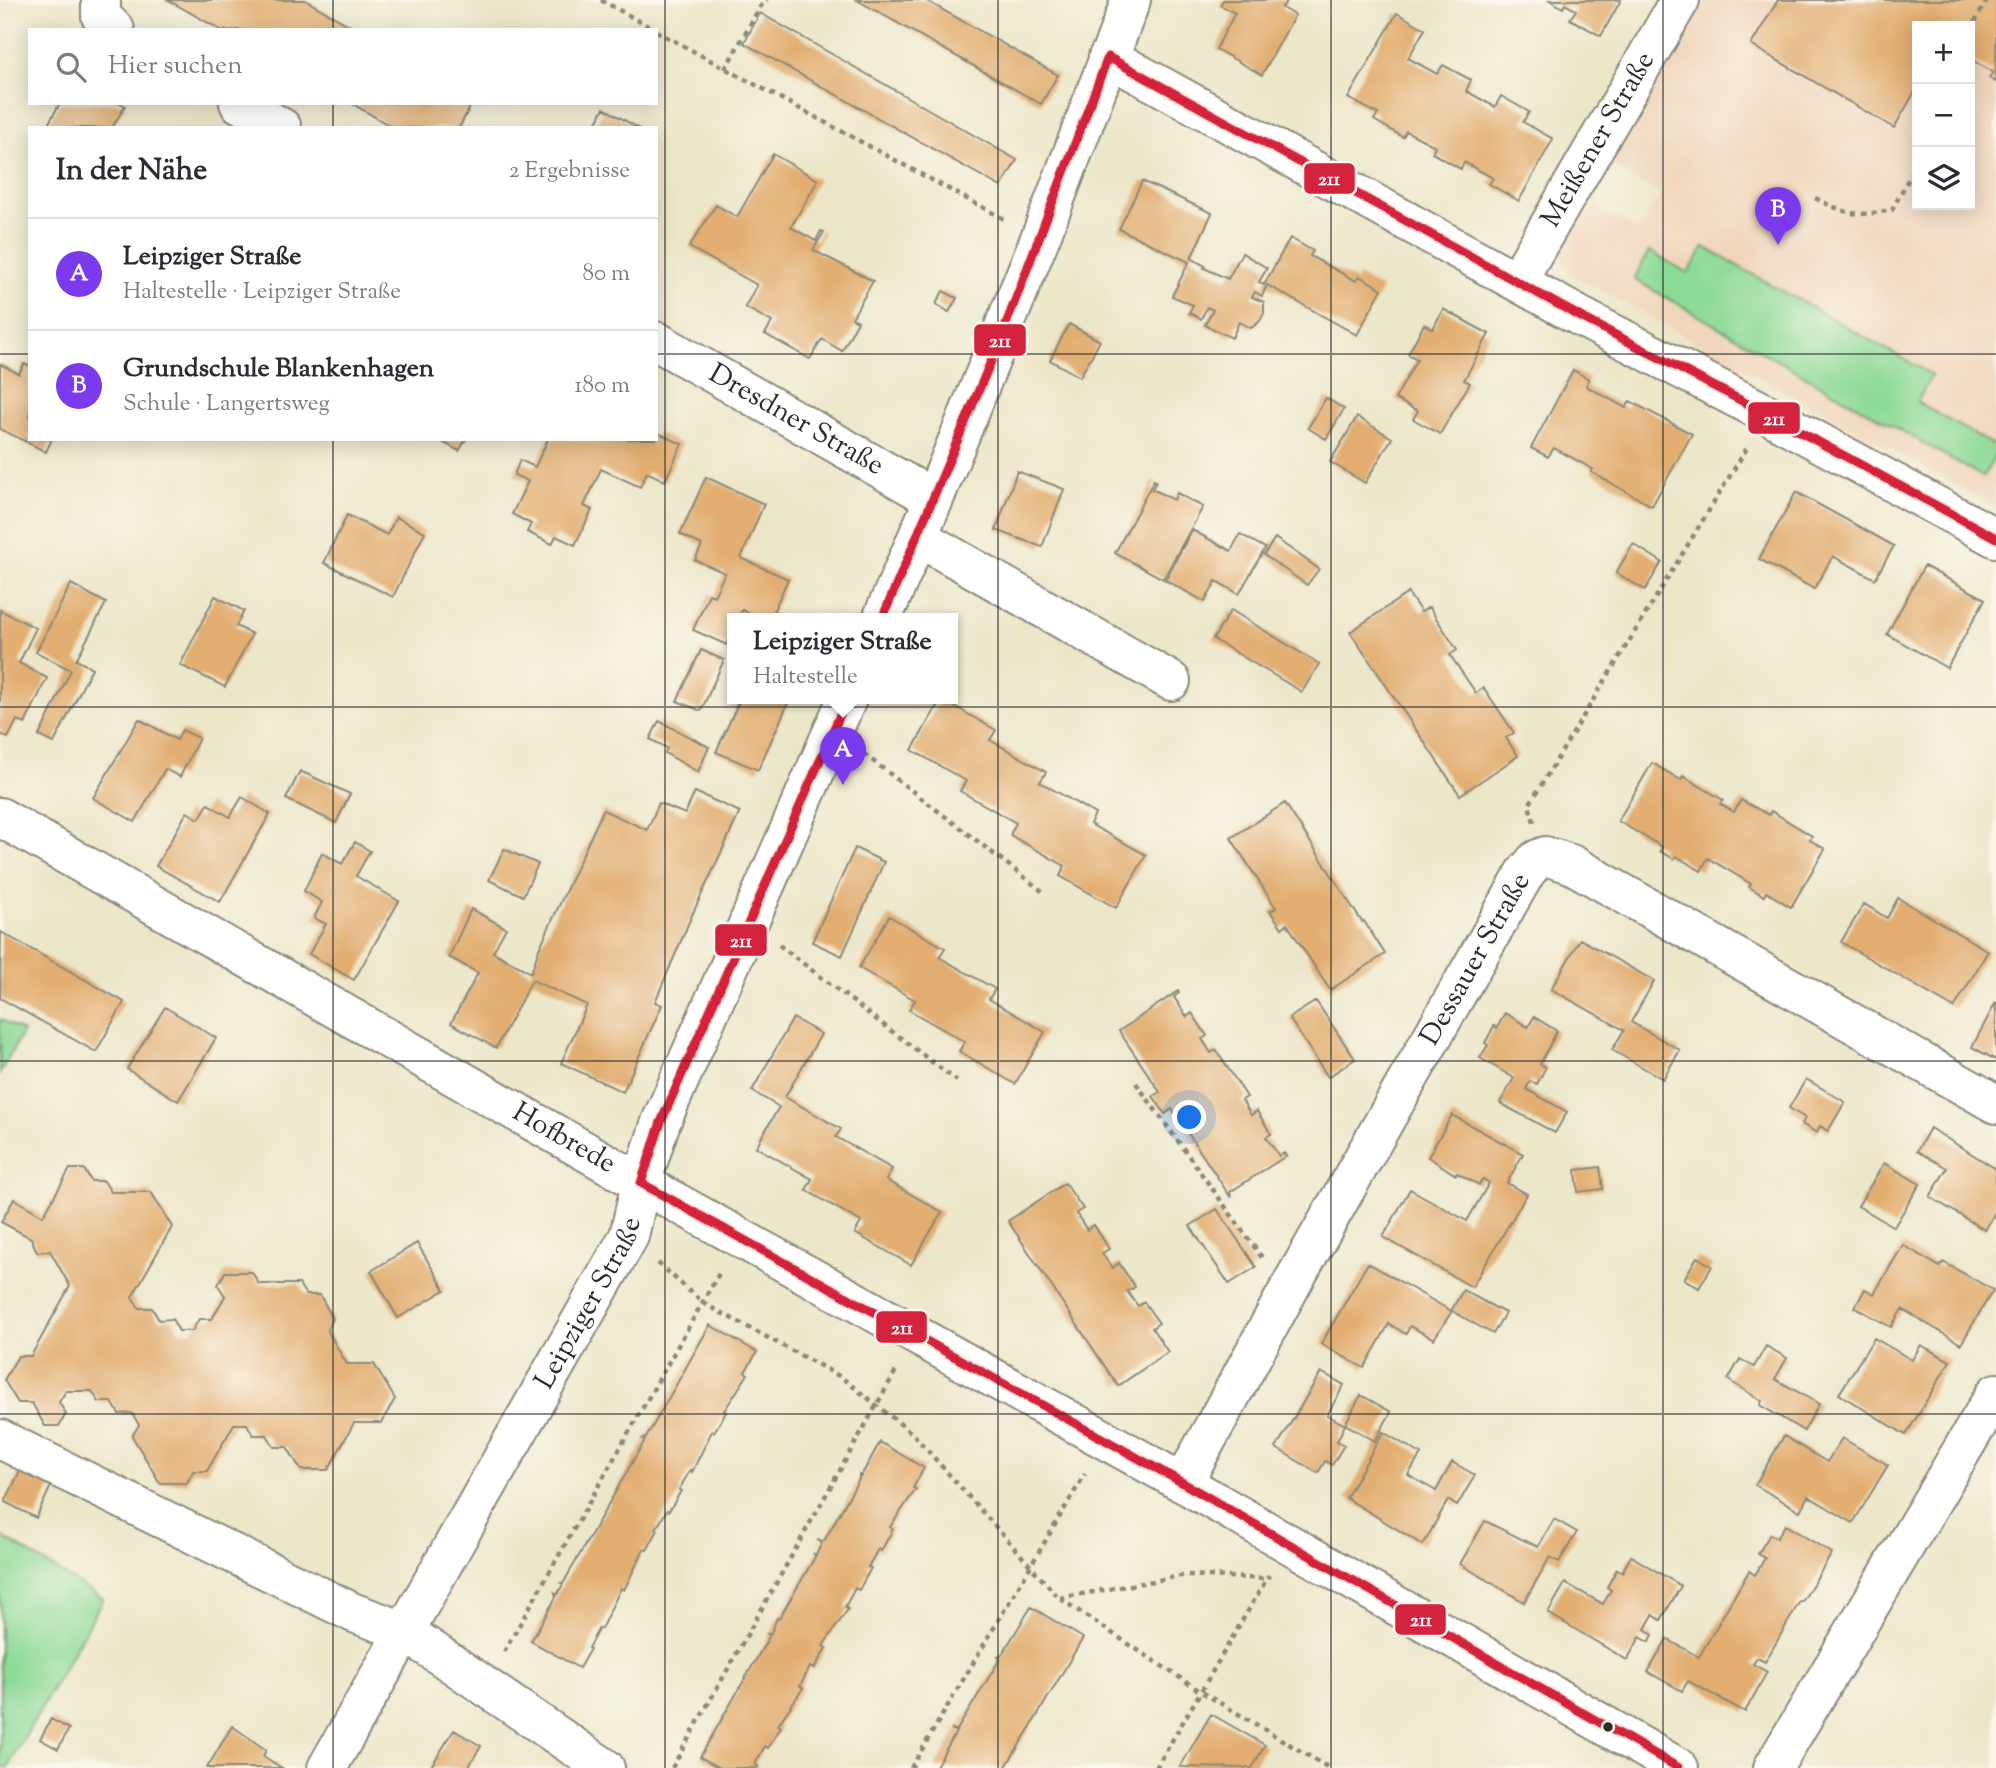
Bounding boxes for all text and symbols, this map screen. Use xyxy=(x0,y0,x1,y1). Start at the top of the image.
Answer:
map controls xyxy=(1912,21,1975,210)
button: + xyxy=(1912,21,1975,84)
search box xyxy=(28,28,658,105)
street label: Meißener Straße xyxy=(1532,45,1666,235)
icon: search xyxy=(52,48,90,86)
text: Hier suchen xyxy=(108,48,243,85)
button: − xyxy=(1912,84,1975,147)
button: layers xyxy=(1912,147,1975,210)
text: In der Nähe xyxy=(56,150,207,193)
text: 2 Ergebnisse xyxy=(509,155,630,188)
line badge: 211 xyxy=(1303,162,1356,195)
text: 211 xyxy=(1318,167,1340,194)
pin: B xyxy=(1755,187,1801,245)
text: Leipziger Straße xyxy=(123,239,301,276)
text: A xyxy=(70,258,88,291)
text: 80 m xyxy=(582,258,630,291)
text: Haltestelle · Leipziger Straße xyxy=(123,276,401,309)
line badge: 211 xyxy=(973,323,1027,357)
text: 211 xyxy=(989,329,1011,356)
text: Grundschule Blankenhagen xyxy=(123,351,434,388)
street label: Dresdner Straße xyxy=(701,355,891,486)
text: B xyxy=(72,370,86,403)
text: 180 m xyxy=(575,370,630,403)
text: Schule · Langertsweg xyxy=(123,388,330,421)
line badge: 211 xyxy=(1747,401,1801,435)
text: 211 xyxy=(1763,407,1785,434)
popup xyxy=(727,613,958,704)
text: Leipziger Straße xyxy=(753,624,932,661)
text: Haltestelle xyxy=(753,661,858,694)
pin: A xyxy=(820,727,866,785)
street label: Dessauer Straße xyxy=(1411,866,1541,1053)
line badge: 211 xyxy=(714,923,768,957)
text: 211 xyxy=(730,929,752,956)
street label: Hofbrede xyxy=(505,1093,623,1184)
your location xyxy=(1172,1100,1206,1134)
street label: Leipziger Straße xyxy=(526,1214,653,1397)
line badge: 211 xyxy=(875,1310,928,1344)
text: 211 xyxy=(891,1316,913,1343)
line badge: 211 xyxy=(1394,1603,1447,1636)
text: 211 xyxy=(1410,1608,1432,1635)
unlabelled marker xyxy=(1601,1720,1615,1734)

